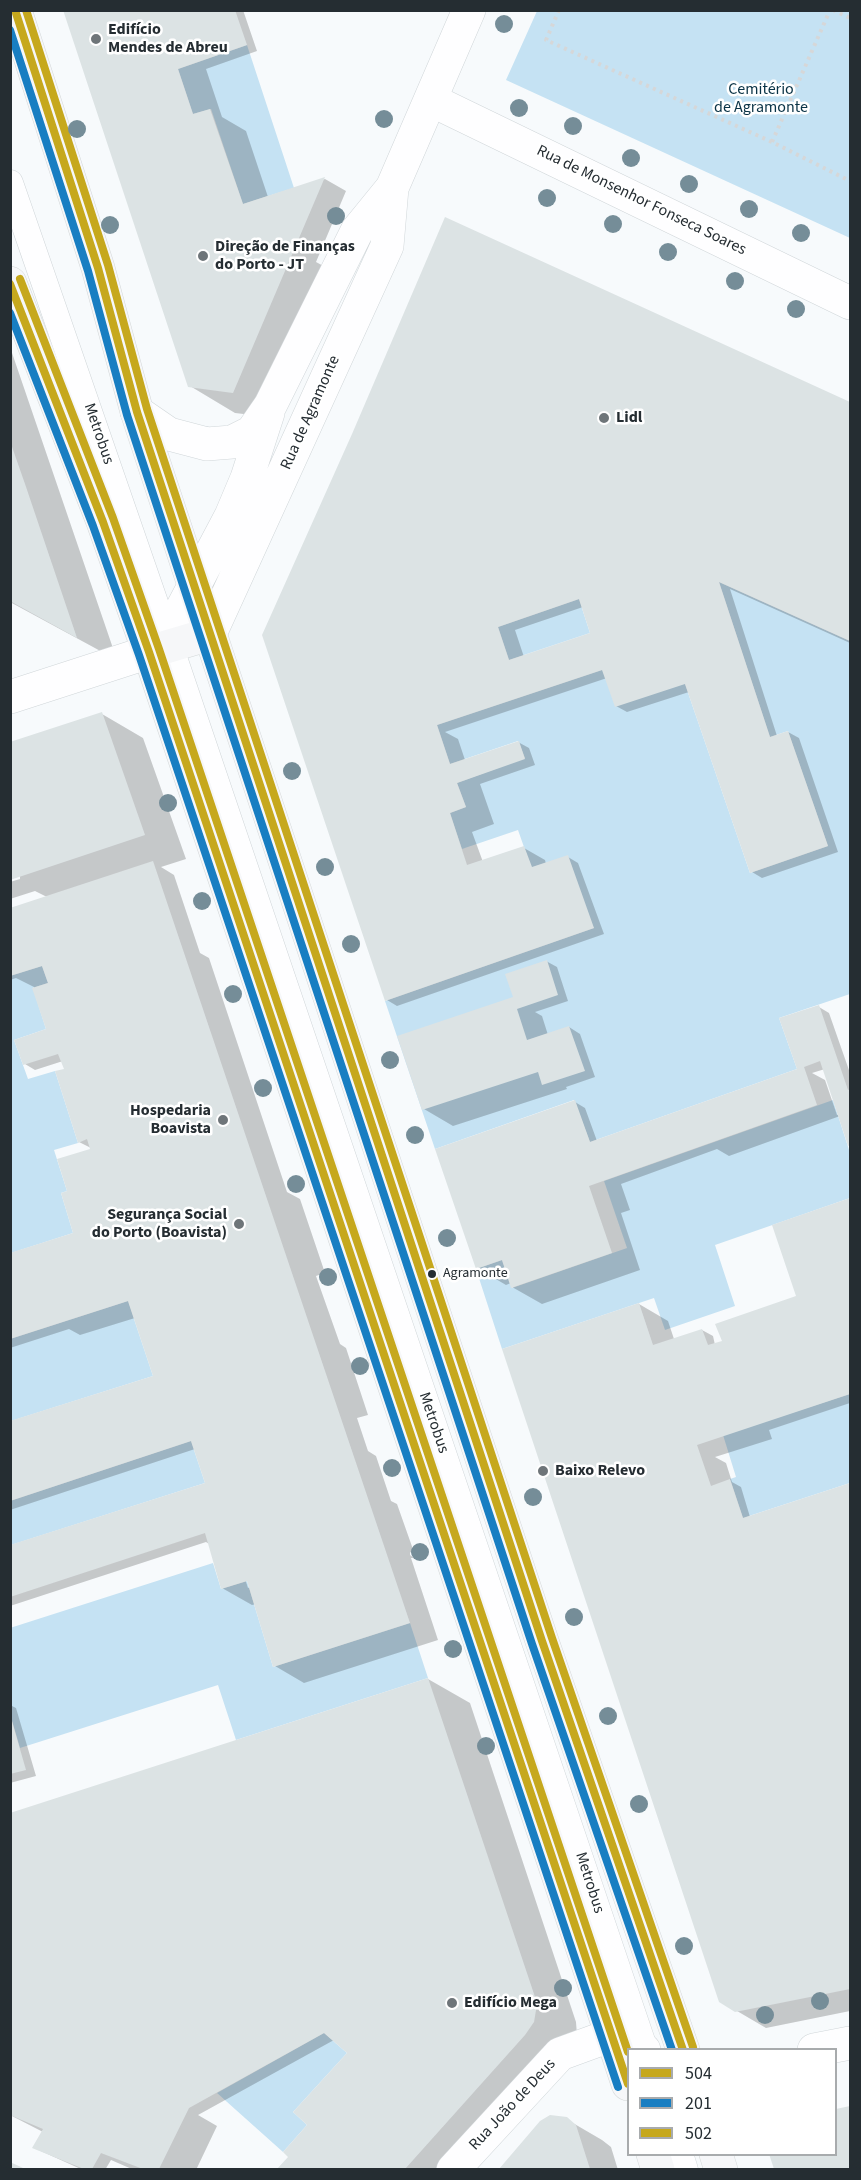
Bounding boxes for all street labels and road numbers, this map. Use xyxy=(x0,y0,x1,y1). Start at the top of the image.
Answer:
street label: Rua de Monsenhor Fonseca Soares xyxy=(533,142,749,260)
street label: Rua de Agramonte xyxy=(277,353,345,473)
street label: Metrobus xyxy=(79,401,117,467)
street label: Metrobus xyxy=(414,1390,452,1456)
street label: Metrobus xyxy=(570,1850,608,1916)
street label: Rua João de Deus xyxy=(466,2055,560,2155)

